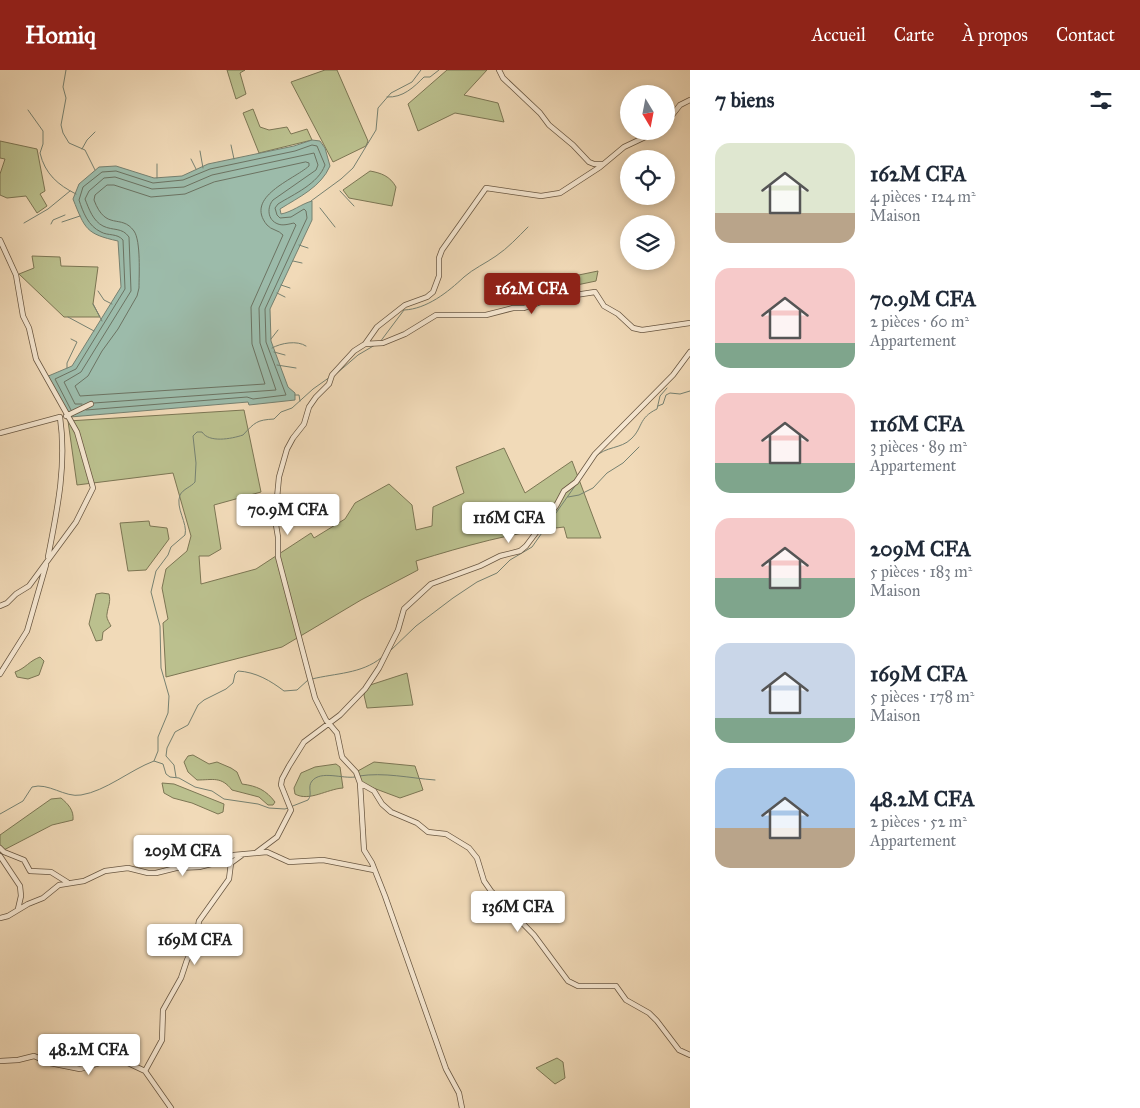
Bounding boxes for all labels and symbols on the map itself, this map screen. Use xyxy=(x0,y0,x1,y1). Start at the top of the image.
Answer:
north arrow xyxy=(620,85,675,140)
pin: 162M CFA xyxy=(480,272,584,315)
pin: 70.9M CFA xyxy=(231,494,345,536)
pin: 116M CFA xyxy=(457,502,561,544)
pin: 209M CFA xyxy=(131,834,235,877)
pin: 136M CFA xyxy=(466,890,570,933)
pin: 169M CFA xyxy=(143,924,247,966)
pin: 48.2M CFA xyxy=(32,1034,146,1076)

